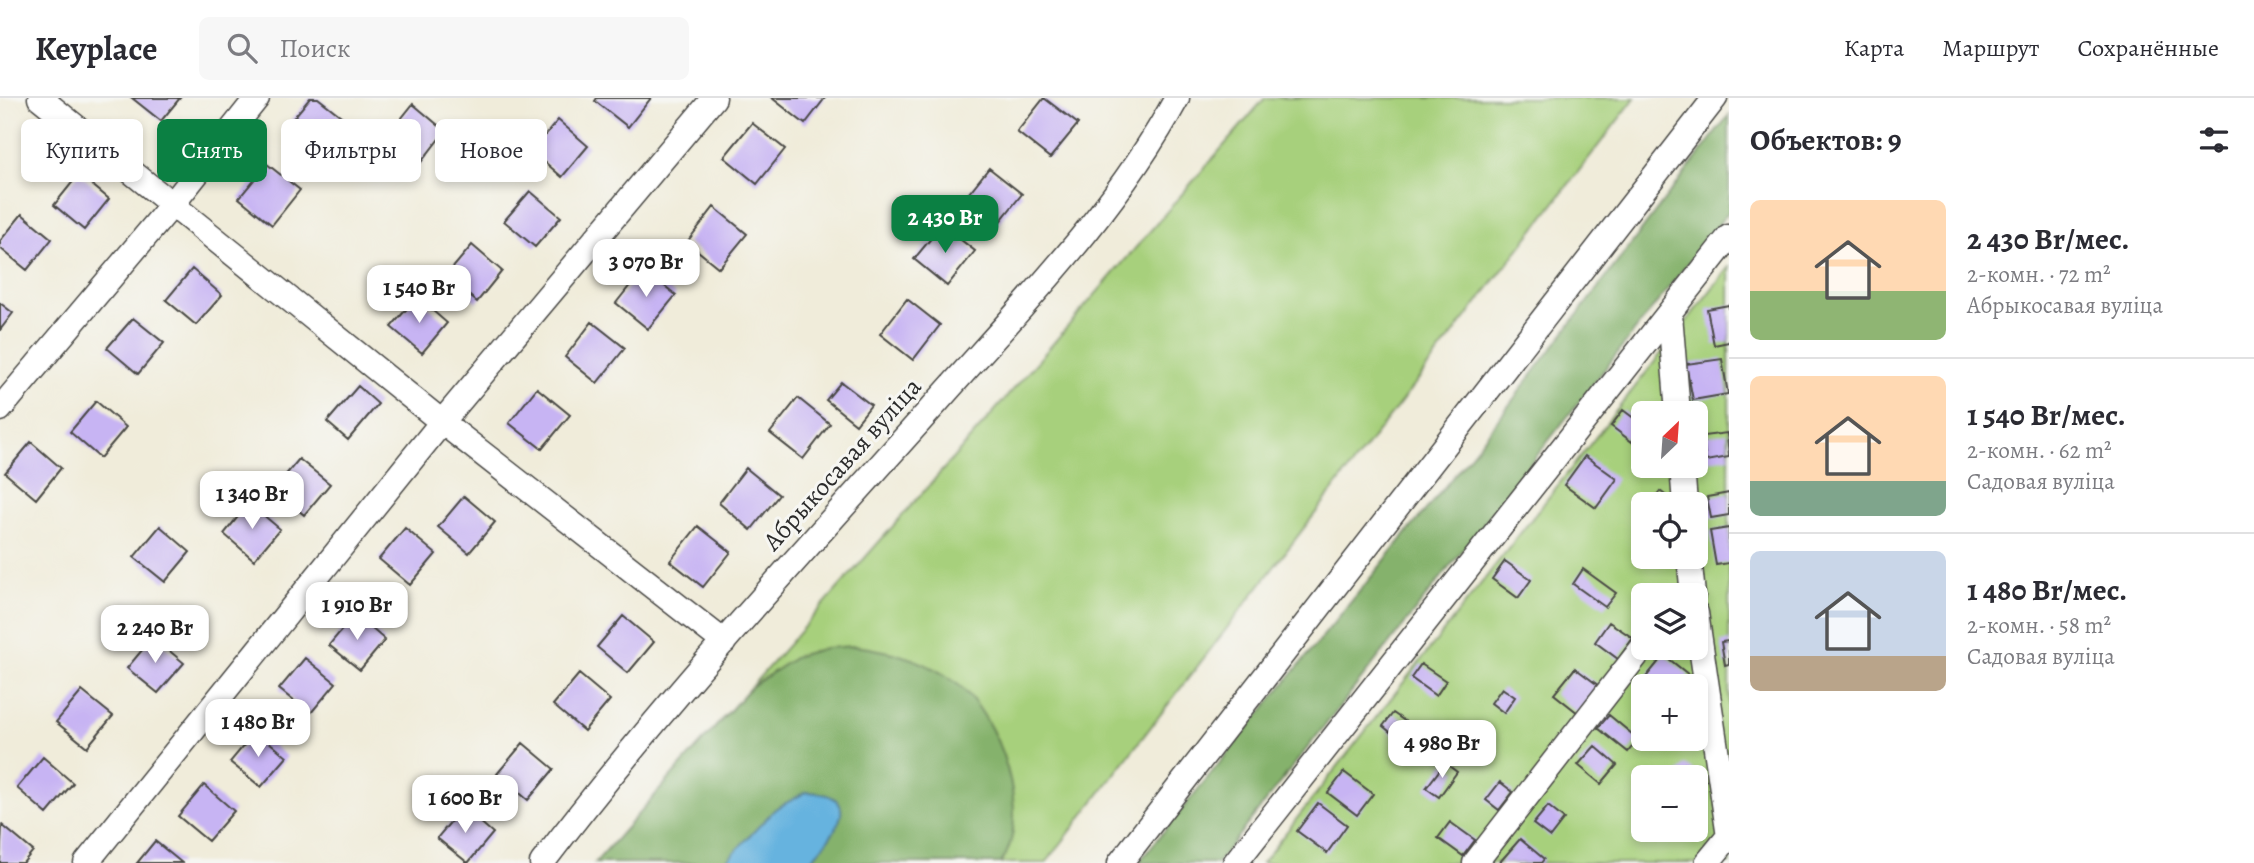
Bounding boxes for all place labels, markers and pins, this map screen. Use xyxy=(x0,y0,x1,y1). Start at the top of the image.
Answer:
pin: 2 430 Br xyxy=(873,195,1017,255)
pin: 3 070 Br xyxy=(574,240,718,299)
pin: 1 540 Br xyxy=(347,266,491,325)
pin: 1 340 Br xyxy=(180,472,324,531)
pin: 1 910 Br xyxy=(285,582,429,642)
pin: 2 240 Br xyxy=(83,606,227,665)
pin: 1 480 Br xyxy=(186,700,330,759)
pin: 4 980 Br xyxy=(1370,720,1514,780)
pin: 1 600 Br xyxy=(393,776,537,835)

